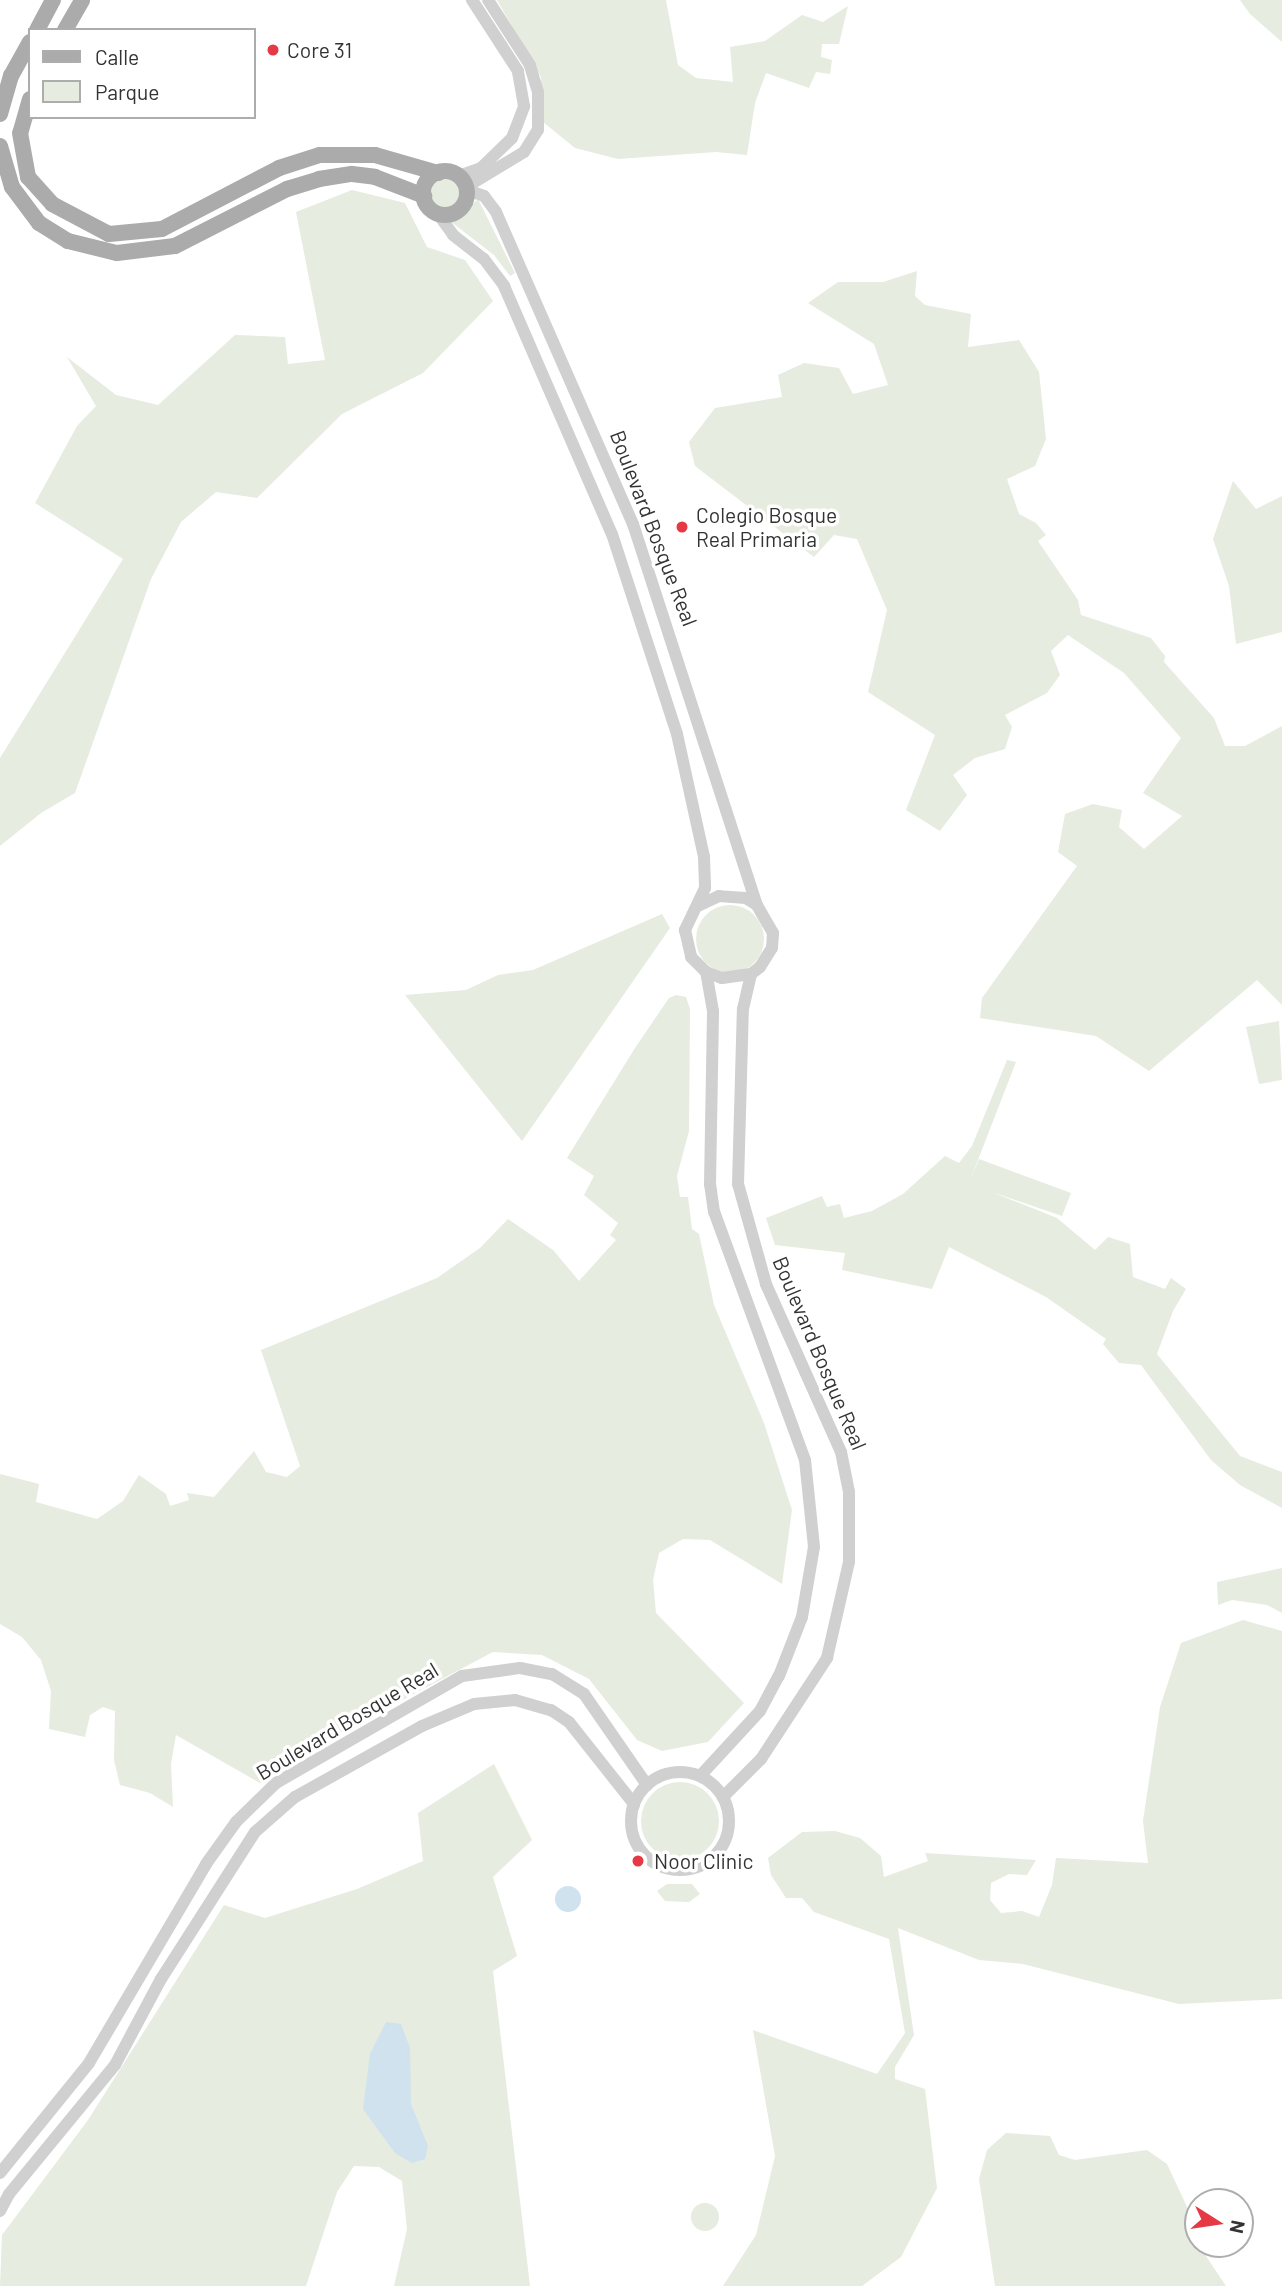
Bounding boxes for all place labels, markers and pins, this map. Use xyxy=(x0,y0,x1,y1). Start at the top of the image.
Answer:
place label: Core 31 xyxy=(287,37,352,63)
marker: Core 31 xyxy=(265,42,281,58)
place label: Colegio Bosque Real Primaria xyxy=(696,502,837,552)
marker: Colegio Bosque Real Primaria xyxy=(674,519,690,535)
place label: Noor Clinic xyxy=(654,1848,753,1874)
marker: Noor Clinic xyxy=(628,1851,648,1871)

